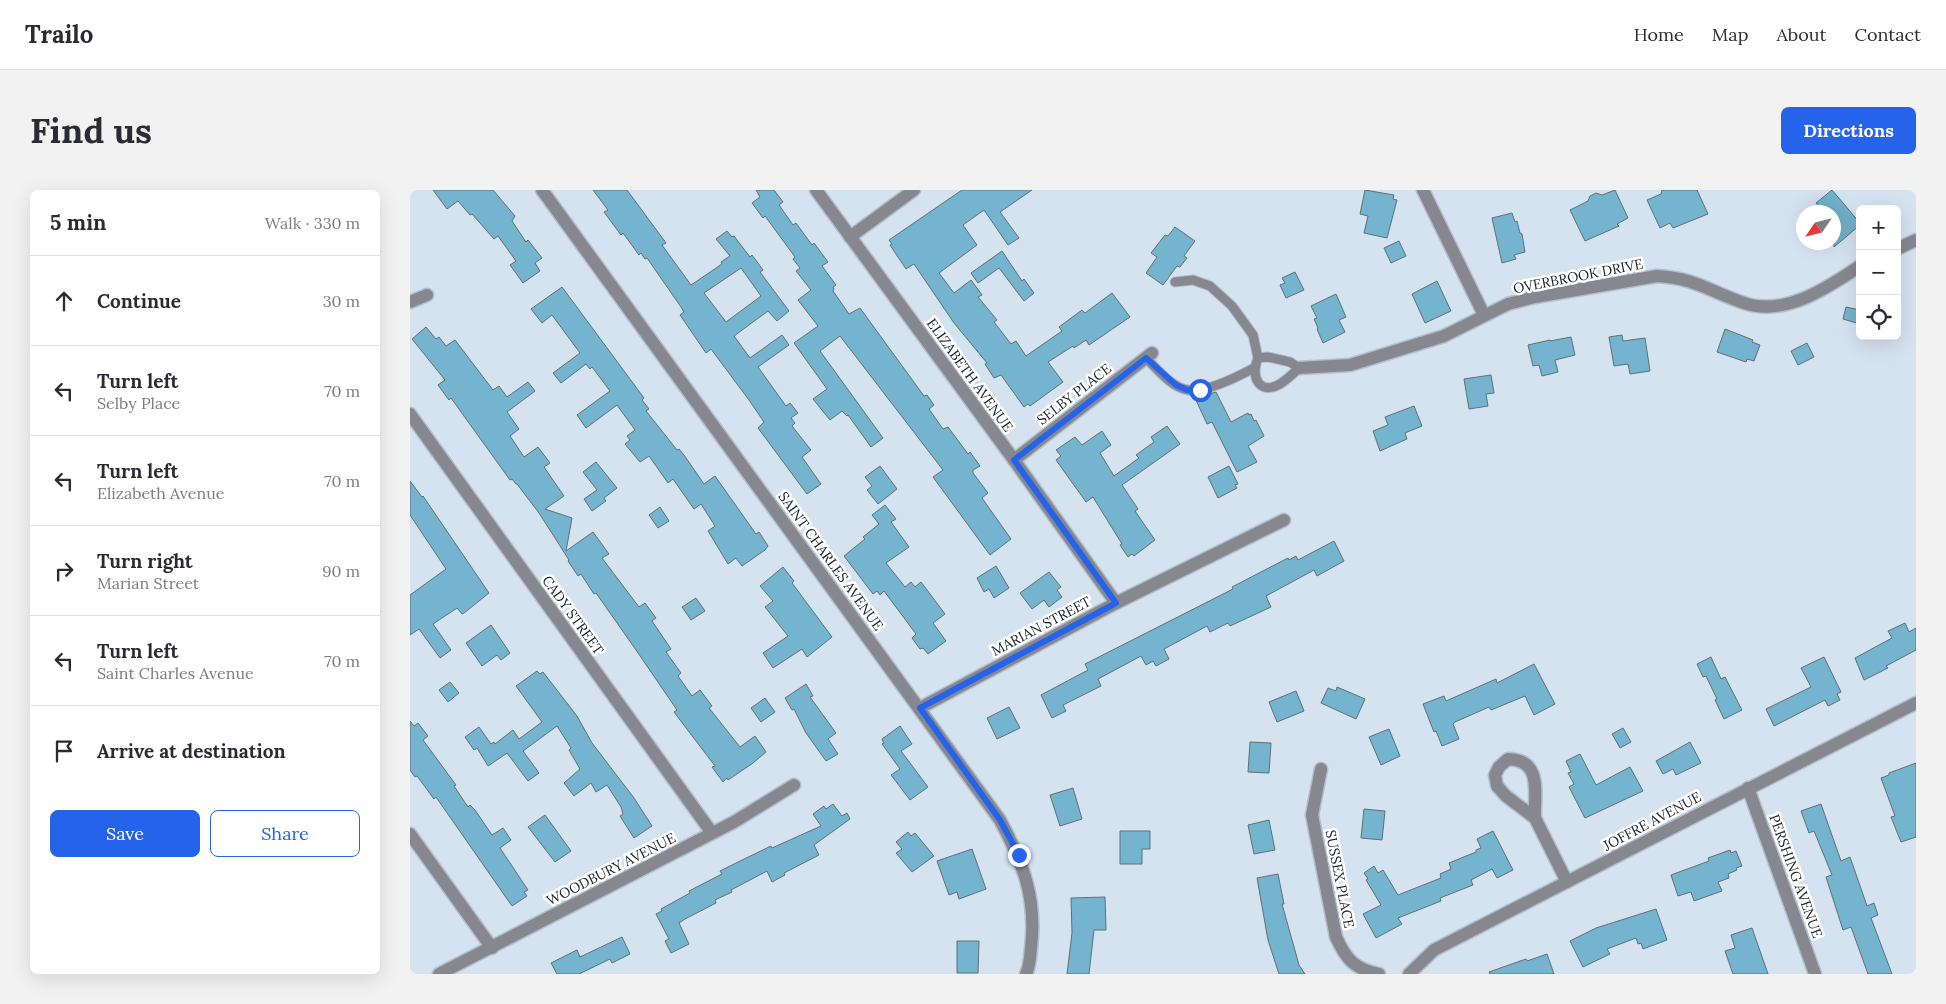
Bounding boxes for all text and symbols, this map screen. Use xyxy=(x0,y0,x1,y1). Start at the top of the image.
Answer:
text: Trailo xyxy=(25,19,93,50)
text: Home xyxy=(1634,23,1684,46)
text: Map xyxy=(1712,23,1748,46)
text: About xyxy=(1776,23,1826,46)
text: Contact xyxy=(1854,23,1921,46)
button: Directions xyxy=(1781,107,1916,154)
text: Find us xyxy=(30,108,152,153)
north arrow xyxy=(1796,205,1841,250)
map controls xyxy=(1856,205,1901,340)
button: + xyxy=(1856,205,1901,250)
text: 5 min xyxy=(50,209,106,236)
text: Walk · 330 m xyxy=(265,213,360,233)
button: − xyxy=(1856,250,1901,295)
street label: OVERBROOK DRIVE xyxy=(1512,255,1645,297)
icon: ahead xyxy=(50,287,78,315)
text: Continue xyxy=(97,289,181,313)
text: 30 m xyxy=(323,291,360,311)
button: locate xyxy=(1856,295,1901,340)
street label: ELIZABETH AVENUE xyxy=(923,315,1017,435)
street label: SELBY PLACE xyxy=(1033,359,1115,429)
text: Turn left xyxy=(97,369,178,393)
icon: left xyxy=(50,377,78,405)
route start xyxy=(1189,379,1212,402)
text: 70 m xyxy=(324,381,360,401)
text: Selby Place xyxy=(97,393,180,413)
text: Turn left xyxy=(97,459,178,483)
icon: left xyxy=(50,467,78,495)
text: 70 m xyxy=(324,471,360,491)
text: Elizabeth Avenue xyxy=(97,483,224,503)
street label: SAINT CHARLES AVENUE xyxy=(775,488,888,634)
text: Turn right xyxy=(97,549,193,573)
icon: right xyxy=(50,557,78,585)
text: 90 m xyxy=(322,561,360,581)
street label: CADY STREET xyxy=(538,572,608,658)
text: Marian Street xyxy=(97,573,199,593)
street label: MARIAN STREET xyxy=(988,592,1094,660)
text: Turn left xyxy=(97,639,178,663)
icon: left xyxy=(50,647,78,675)
text: 70 m xyxy=(324,651,360,671)
text: Saint Charles Avenue xyxy=(97,663,254,683)
icon: arrive xyxy=(50,737,78,765)
text: Arrive at destination xyxy=(97,739,286,763)
street label: JOFFRE AVENUE xyxy=(1599,787,1704,855)
button: Save xyxy=(50,810,200,857)
button: Share xyxy=(210,810,360,857)
street label: PERSHING AVENUE xyxy=(1765,812,1827,941)
street label: SUSSEX PLACE xyxy=(1322,828,1358,930)
street label: WOODBURY AVENUE xyxy=(543,829,679,909)
route end xyxy=(1008,844,1031,867)

